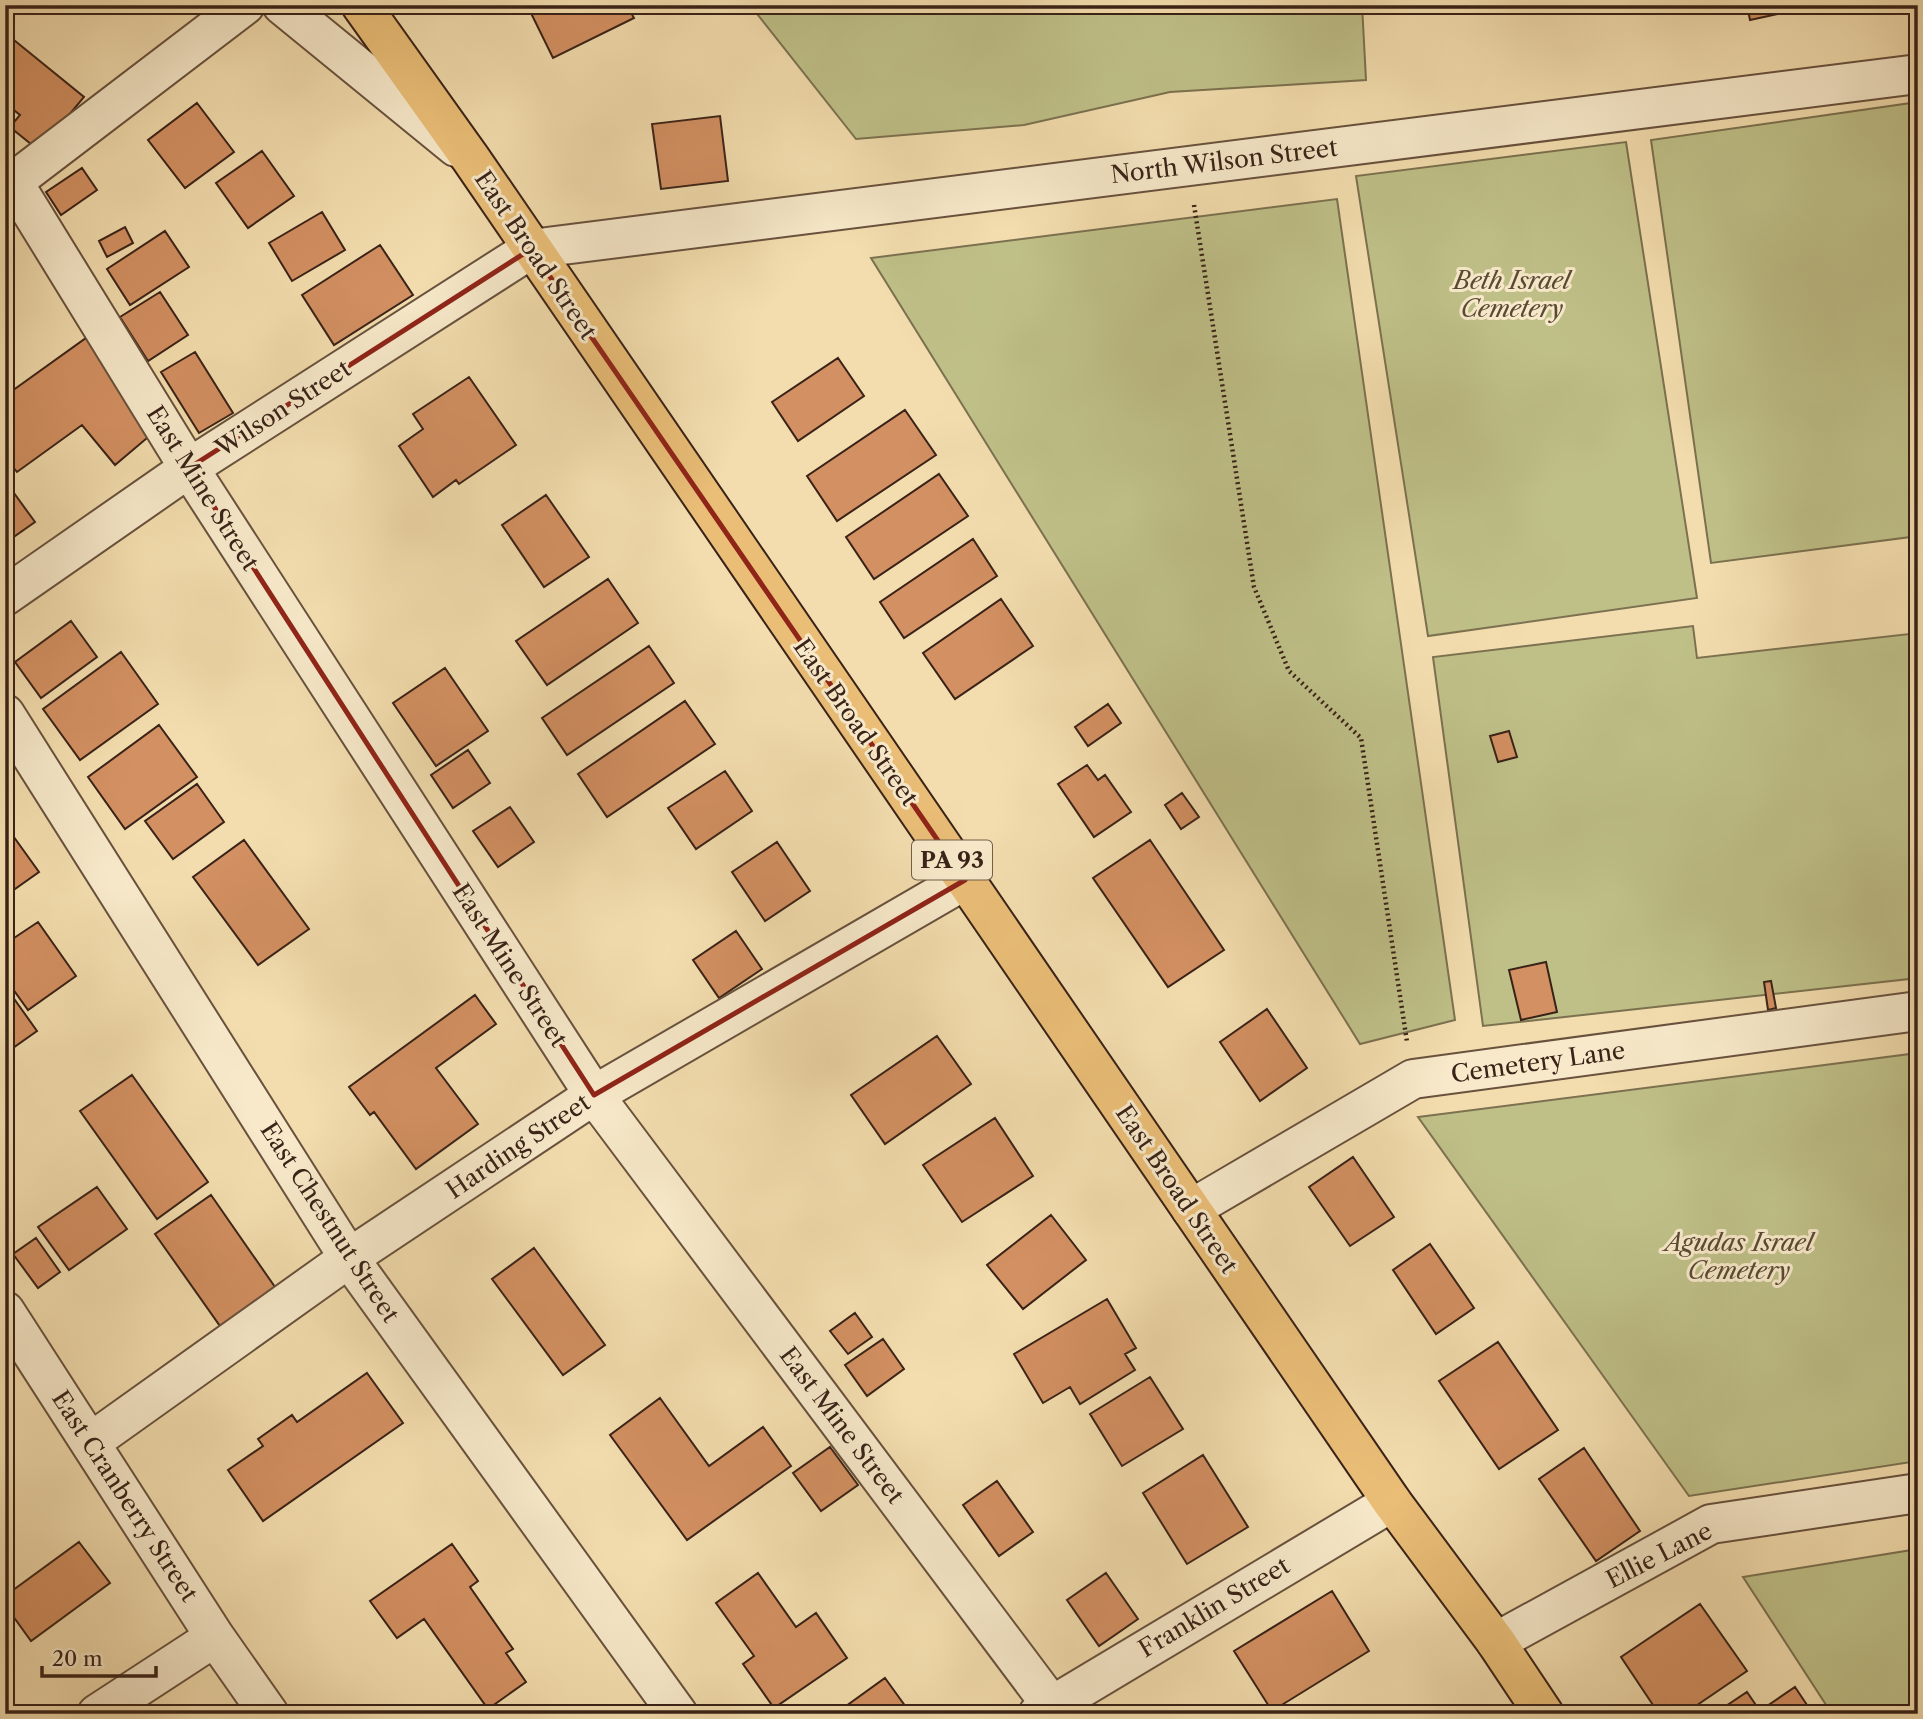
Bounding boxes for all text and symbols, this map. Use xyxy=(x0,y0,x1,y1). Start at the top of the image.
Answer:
street label: North Wilson Street xyxy=(1109,133,1340,189)
street label: East Broad Street xyxy=(469,165,603,345)
park label: Beth Israel Cemetery xyxy=(1451,266,1573,323)
street label: Wilson Street xyxy=(209,353,356,463)
street label: East Mine Street xyxy=(141,400,266,576)
street label: East Broad Street xyxy=(788,633,925,812)
road number: PA 93 xyxy=(912,840,992,880)
street label: East Mine Street xyxy=(446,878,574,1053)
street label: Cemetery Lane xyxy=(1449,1035,1627,1089)
street label: Harding Street xyxy=(441,1087,596,1205)
street label: East Broad Street xyxy=(1110,1099,1244,1279)
street label: East Chestnut Street xyxy=(254,1116,406,1328)
park label: Agudas Israel Cemetery xyxy=(1661,1228,1816,1285)
street label: East Mine Street xyxy=(774,1341,911,1510)
street label: East Cranberry Street xyxy=(46,1385,204,1607)
street label: Ellie Lane xyxy=(1601,1516,1717,1594)
street label: Franklin Street xyxy=(1133,1550,1295,1663)
scale bar xyxy=(42,1635,156,1679)
text: 20 m xyxy=(52,1646,103,1671)

